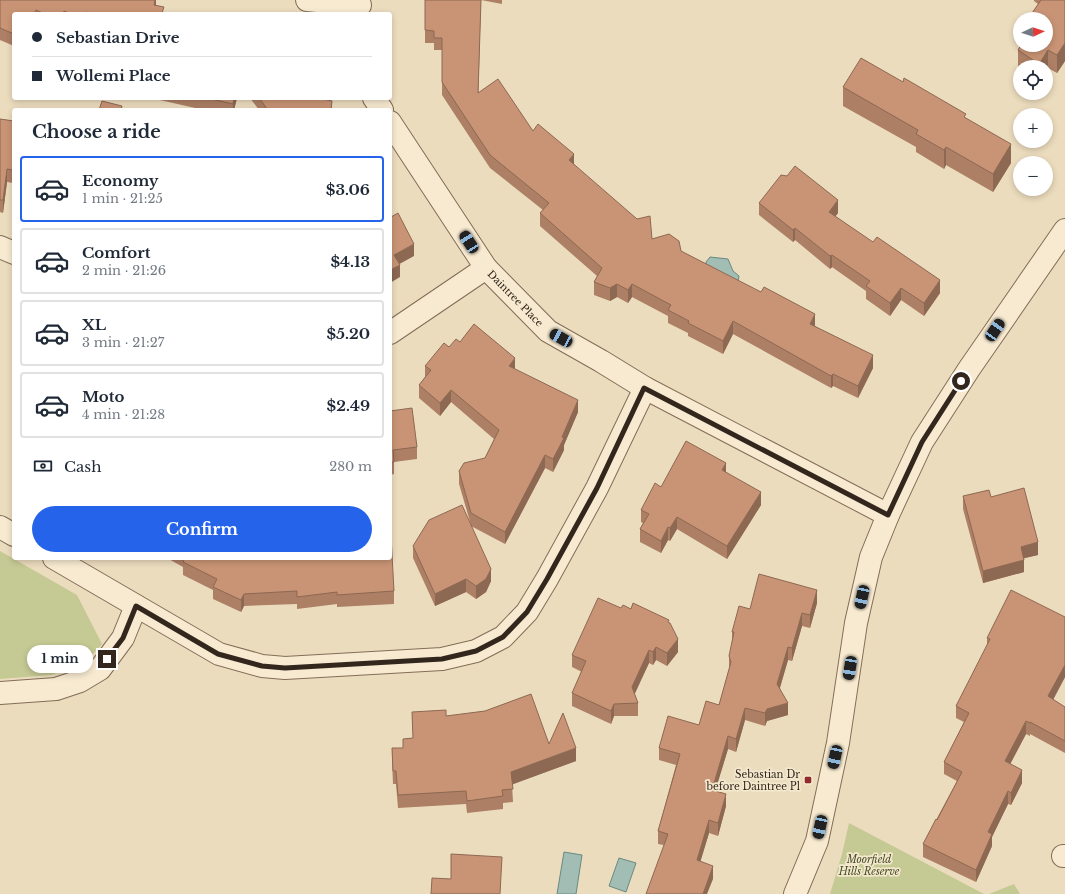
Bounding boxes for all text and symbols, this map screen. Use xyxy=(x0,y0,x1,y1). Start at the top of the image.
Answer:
north arrow xyxy=(1013,12,1053,52)
map controls xyxy=(1013,12,1053,196)
text: Sebastian Drive xyxy=(56,28,179,47)
button: locate xyxy=(1013,60,1053,100)
text: Wollemi Place xyxy=(56,66,171,85)
button: + xyxy=(1013,108,1053,148)
text: Choose a ride xyxy=(32,121,161,143)
button: − xyxy=(1013,156,1053,196)
icon: car xyxy=(34,171,70,207)
text: Economy xyxy=(82,171,159,190)
text: $3.06 xyxy=(326,180,370,199)
text: 1 min · 21:25 xyxy=(82,190,163,207)
car xyxy=(457,229,481,255)
icon: car xyxy=(34,243,70,279)
text: Comfort xyxy=(82,243,150,262)
text: $4.13 xyxy=(330,252,370,271)
text: 2 min · 21:26 xyxy=(82,262,166,279)
street label: Daintree Place xyxy=(485,267,546,329)
icon: car xyxy=(34,315,70,351)
text: XL xyxy=(82,315,106,334)
car xyxy=(983,317,1007,343)
text: $5.20 xyxy=(326,324,370,343)
car xyxy=(548,327,574,349)
text: 3 min · 21:27 xyxy=(82,334,164,351)
route start xyxy=(952,372,970,390)
icon: car xyxy=(34,387,70,423)
text: Moto xyxy=(82,387,124,406)
text: $2.49 xyxy=(327,396,370,415)
text: 4 min · 21:28 xyxy=(82,406,165,423)
icon: cash xyxy=(32,455,54,477)
text: Cash xyxy=(64,457,101,476)
text: 280 m xyxy=(329,458,372,475)
button: Confirm xyxy=(32,506,372,552)
car xyxy=(854,584,870,610)
callout: 1 min xyxy=(27,645,93,673)
text: 1 min xyxy=(41,650,79,667)
route end xyxy=(98,650,116,668)
car xyxy=(842,655,858,681)
car xyxy=(827,744,843,770)
place label: Sebastian Dr before Daintree Pl xyxy=(705,768,800,793)
marker: Sebastian Dr before Daintree Pl xyxy=(803,775,813,785)
car xyxy=(812,814,828,840)
park label: Moorfield Hills Reserve xyxy=(838,853,900,878)

